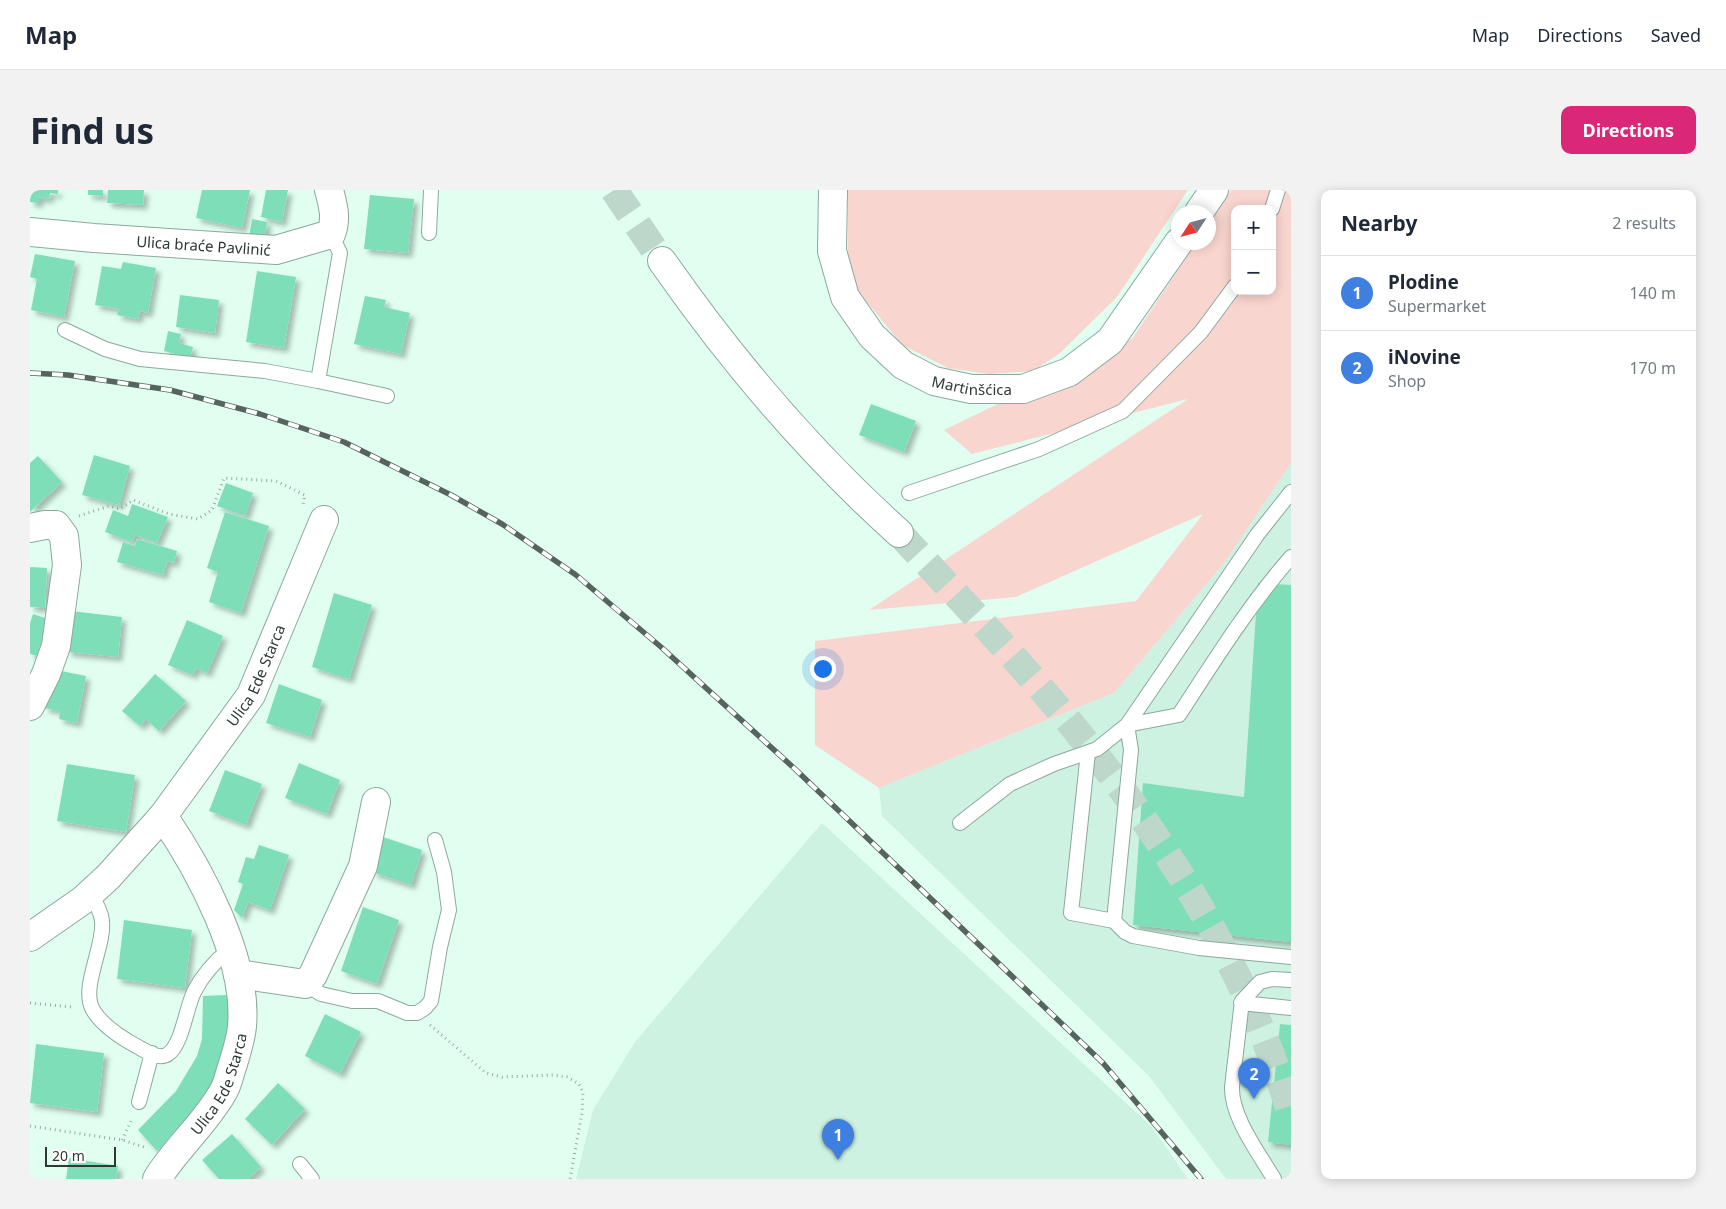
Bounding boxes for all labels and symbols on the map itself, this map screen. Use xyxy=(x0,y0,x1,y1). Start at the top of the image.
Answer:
north arrow xyxy=(1171,205,1216,250)
street label: Ulica braće Pavlinić xyxy=(136,231,271,260)
street label: Martinšćica xyxy=(930,371,1012,399)
street label: Ulica Ede Starca xyxy=(222,621,289,730)
your location xyxy=(810,656,836,682)
street label: Ulica Ede Starca xyxy=(186,1031,251,1139)
pin: 2 xyxy=(1238,1058,1270,1099)
pin: 1 xyxy=(822,1119,854,1160)
scale bar xyxy=(45,1144,116,1167)

